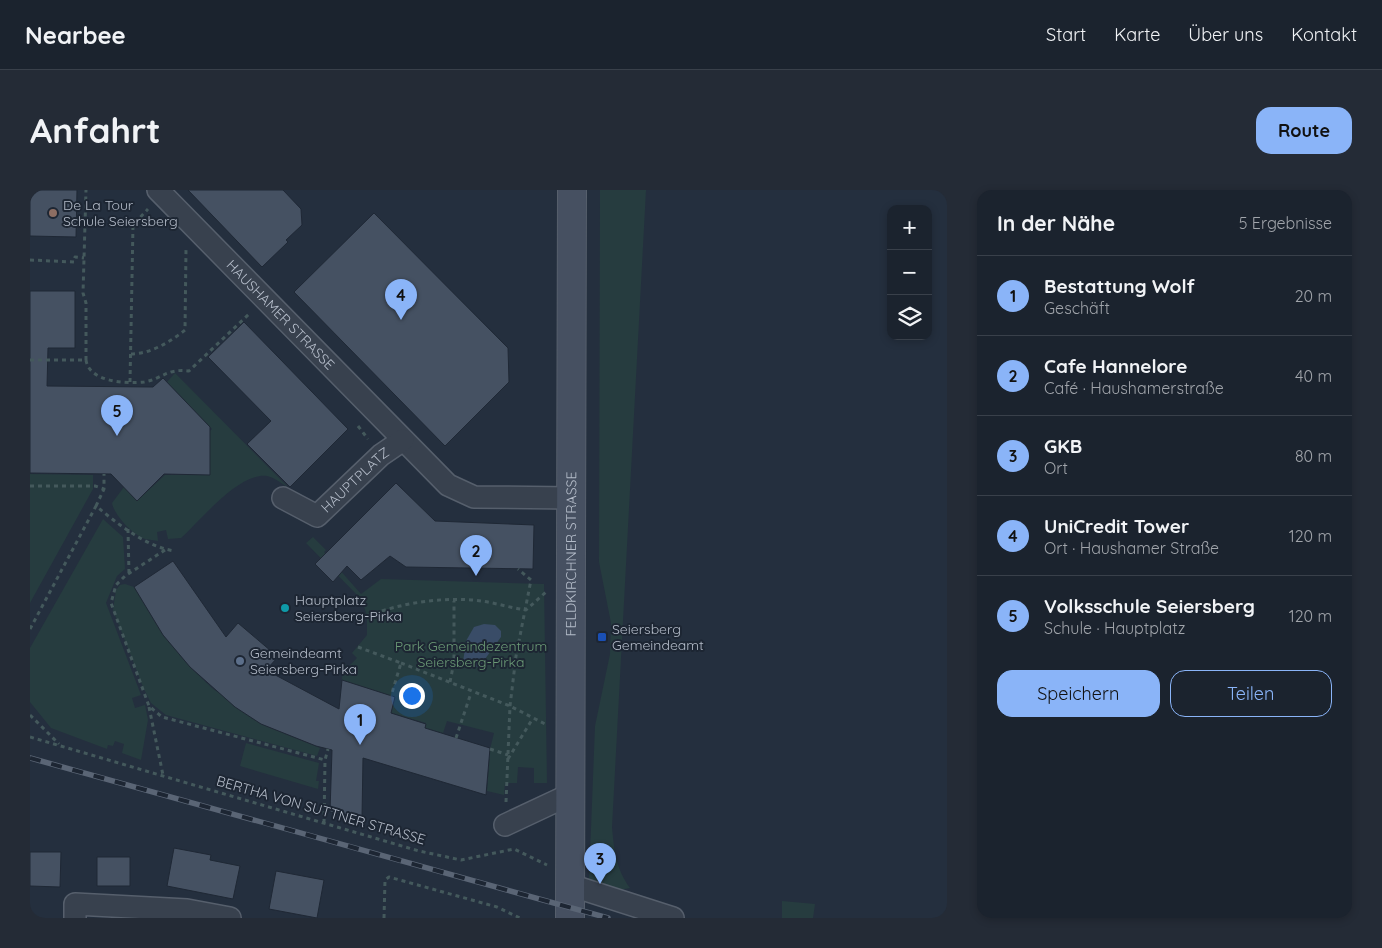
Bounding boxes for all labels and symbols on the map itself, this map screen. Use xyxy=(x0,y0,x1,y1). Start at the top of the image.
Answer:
place label: De La Tour Schule Seiersberg xyxy=(63,196,178,230)
marker: De La Tour Schule Seiersberg xyxy=(47,207,59,219)
street label: HAUSHAMER STRASSE xyxy=(223,256,339,374)
pin: 4 xyxy=(385,279,417,320)
pin: 5 xyxy=(101,395,133,436)
street label: HAUPTPLATZ xyxy=(317,443,393,516)
street label: FELDKIRCHNER STRASSE xyxy=(562,472,580,636)
pin: 2 xyxy=(460,535,492,576)
place label: Hauptplatz Seiersberg-Pirka xyxy=(295,591,402,625)
marker: Hauptplatz Seiersberg-Pirka xyxy=(279,602,291,614)
place label: Seiersberg Gemeindeamt xyxy=(612,620,704,654)
marker: Seiersberg Gemeindeamt xyxy=(596,631,608,643)
park label: Park Gemeindezentrum Seiersberg-Pirka xyxy=(395,637,547,671)
place label: Gemeindeamt Seiersberg-Pirka xyxy=(250,644,357,678)
marker: Gemeindeamt Seiersberg-Pirka xyxy=(234,655,246,667)
your location xyxy=(399,683,425,709)
pin: 1 xyxy=(344,704,376,745)
street label: BERTHA VON SUTTNER STRASSE xyxy=(214,772,428,849)
pin: 3 xyxy=(584,843,616,884)

